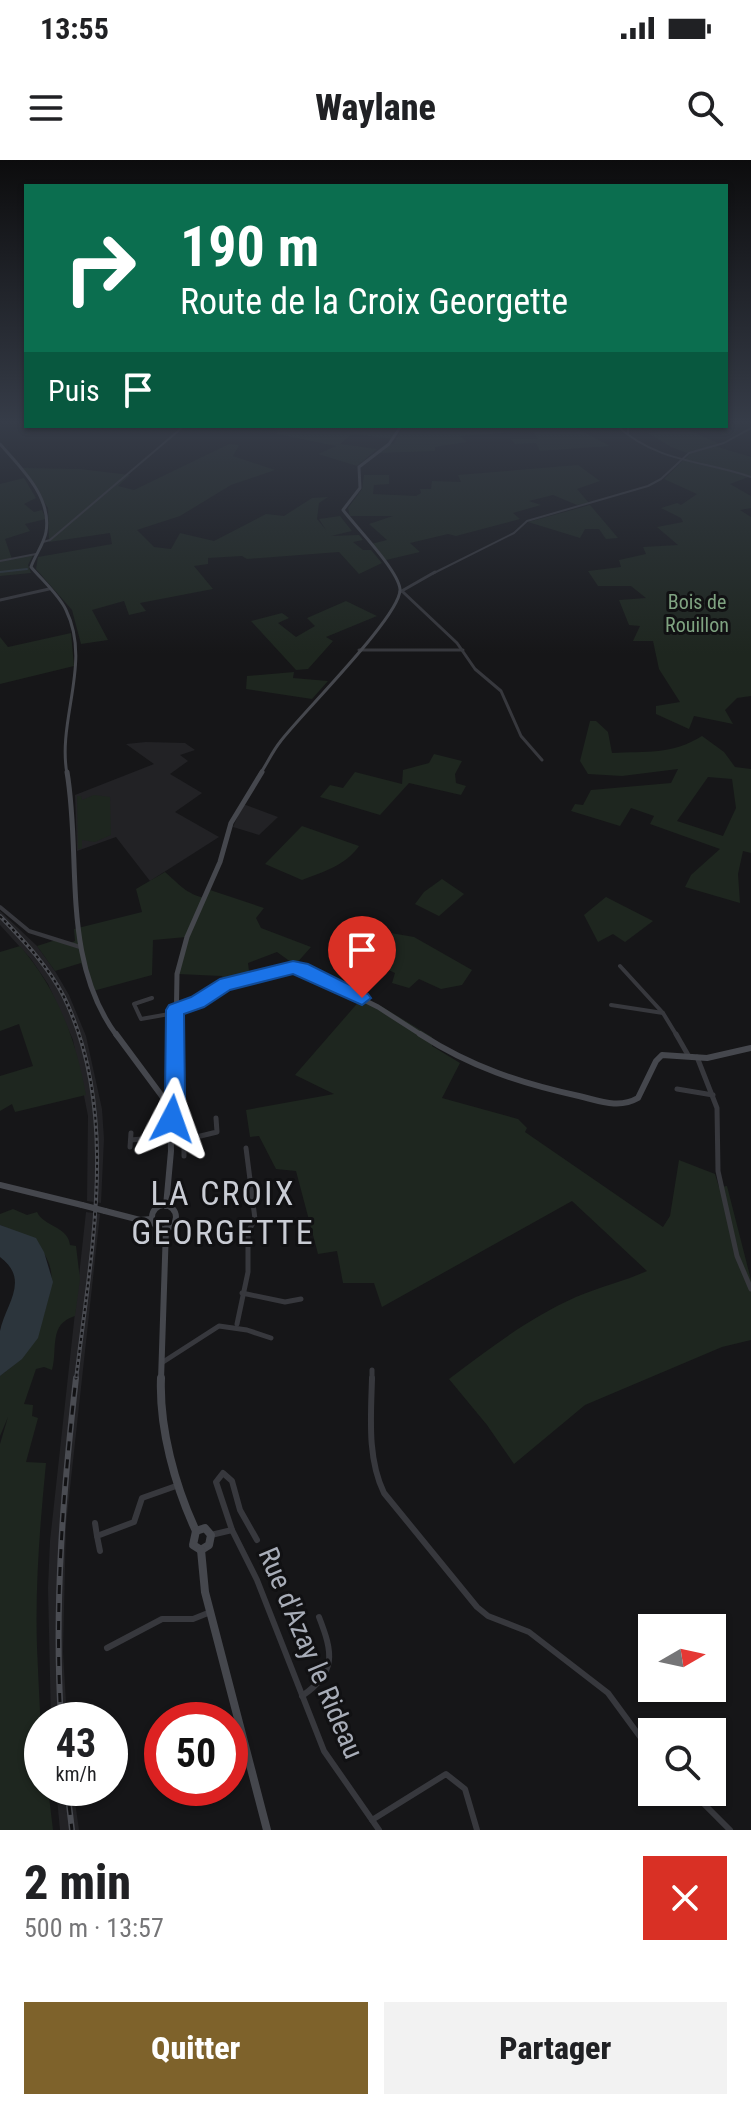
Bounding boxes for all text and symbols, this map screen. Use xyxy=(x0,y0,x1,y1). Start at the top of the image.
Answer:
text: 13:55 xyxy=(40,11,109,46)
icon: menu xyxy=(24,86,68,130)
icon: search xyxy=(683,86,727,130)
text: Waylane xyxy=(315,87,436,129)
text: 190 m xyxy=(180,214,319,280)
icon: right xyxy=(48,216,152,320)
text: Route de la Croix Georgette xyxy=(180,281,568,323)
icon: arrive xyxy=(116,368,160,412)
text: Puis xyxy=(48,373,100,408)
park label: Bois de Rouillon xyxy=(665,590,729,637)
pin xyxy=(328,916,396,998)
icon: arrive xyxy=(340,928,384,972)
position arrow xyxy=(130,1077,214,1161)
district label: LA CROIX GEORGETTE xyxy=(131,1173,315,1252)
street label: Rue d'Azay le Rideau xyxy=(252,1542,370,1764)
north arrow xyxy=(638,1614,726,1702)
map controls xyxy=(638,1614,726,1806)
speed limit sign: 50 xyxy=(144,1702,248,1806)
button: search xyxy=(638,1718,726,1806)
text: 43 xyxy=(56,1720,96,1767)
text: km/h xyxy=(55,1762,97,1786)
text: 2 min xyxy=(24,1854,131,1911)
button: close xyxy=(643,1856,727,1940)
text: 500 m · 13:57 xyxy=(24,1913,164,1943)
button: Quitter xyxy=(24,2002,368,2094)
button: Partager xyxy=(384,2002,727,2094)

